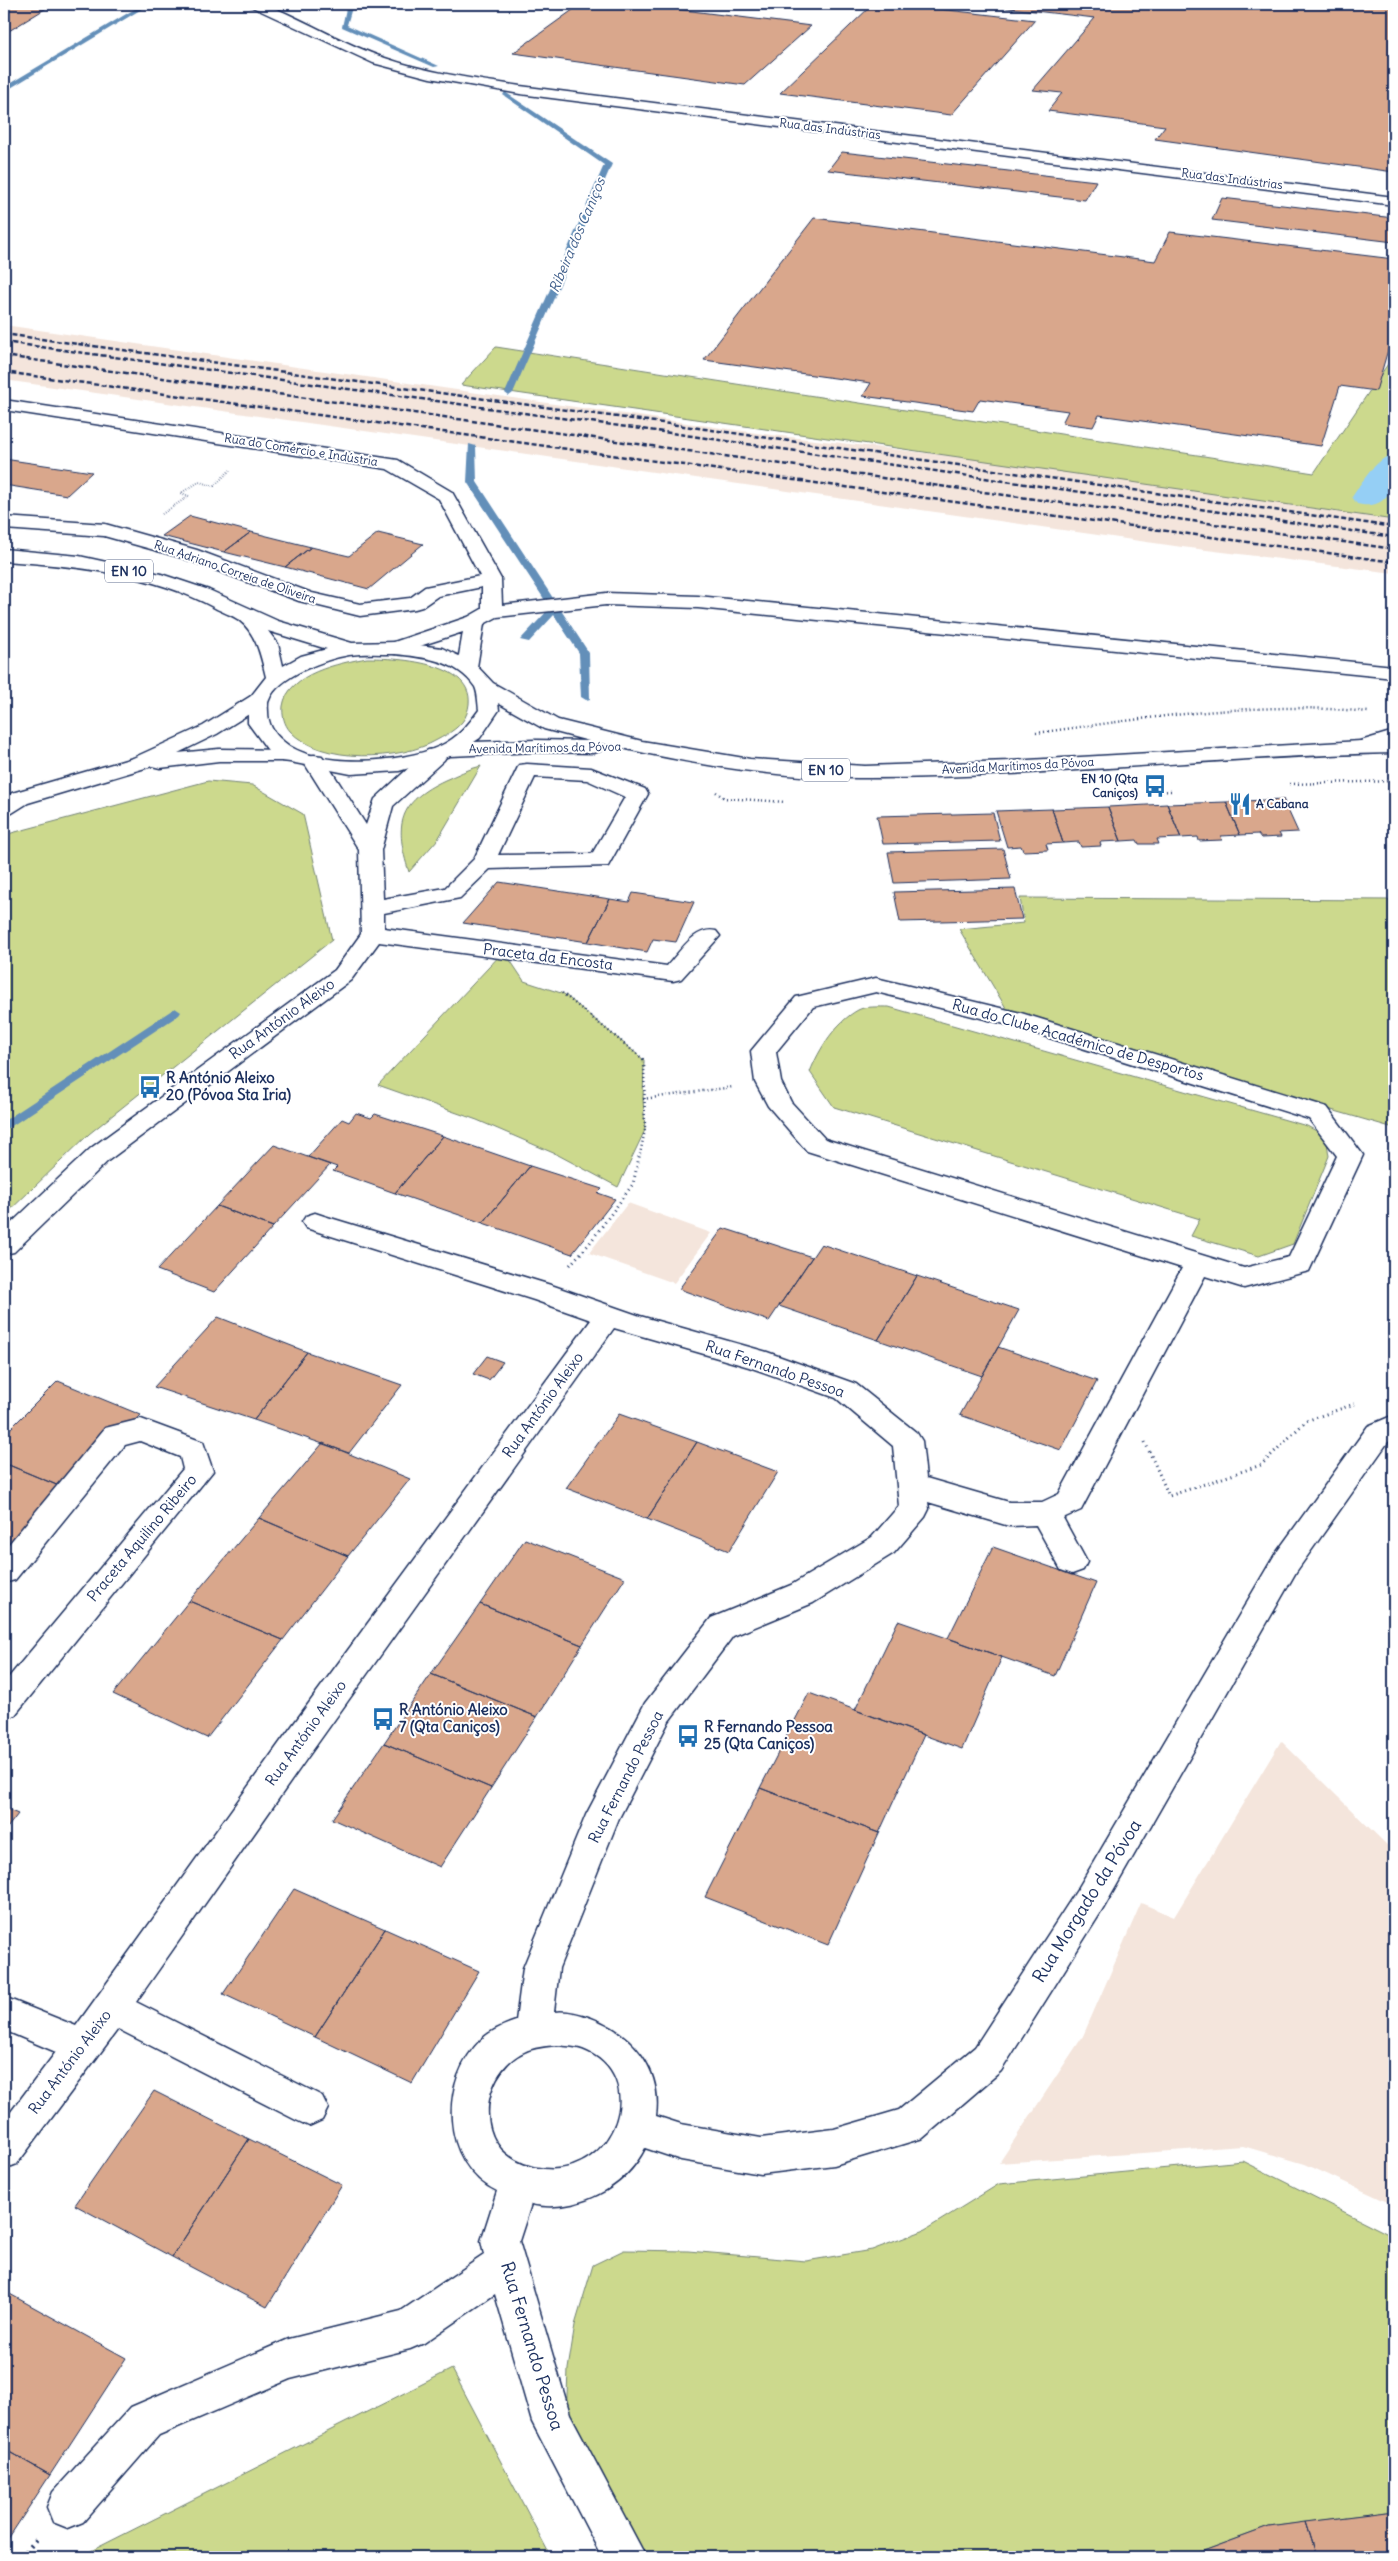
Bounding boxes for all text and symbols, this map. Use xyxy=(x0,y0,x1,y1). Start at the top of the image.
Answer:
street label: Rua das Indústrias xyxy=(779,115,882,142)
street label: Rua das Indústrias xyxy=(1181,165,1284,192)
water label: Ribeira dos Caniços xyxy=(545,174,610,295)
street label: Rua do Comércio e Indústria xyxy=(223,430,379,469)
street label: Rua Adriano Correia de Oliveira xyxy=(152,537,318,606)
road number: EN 10 xyxy=(105,560,153,582)
street label: Avenida Marítimos da Póvoa xyxy=(469,739,622,756)
street label: Avenida Marítimos da Póvoa xyxy=(941,754,1095,777)
road number: EN 10 xyxy=(802,758,850,782)
place label: EN 10 (Qta Caniços) xyxy=(1081,771,1138,801)
bus stop icon: EN 10 (Qta Caniços) xyxy=(1142,773,1168,799)
restaurant icon: A Cabana xyxy=(1227,791,1253,817)
place label: A Cabana xyxy=(1256,796,1309,811)
street label: Praceta da Encosta xyxy=(482,939,615,974)
street label: Rua António Aleixo xyxy=(225,974,338,1063)
street label: Rua do Clube Académico de Desportos xyxy=(950,994,1206,1085)
place label: R António Aleixo 20 (Póvoa Sta Iria) xyxy=(166,1068,291,1105)
bus stop icon: R António Aleixo 20 (Póvoa Sta Iria) xyxy=(137,1074,163,1100)
street label: Rua Fernando Pessoa xyxy=(703,1336,848,1401)
street label: Rua António Aleixo xyxy=(498,1348,587,1461)
street label: Praceta Aquilino Ribeiro xyxy=(83,1470,201,1605)
street label: Rua António Aleixo xyxy=(261,1676,350,1789)
place label: R António Aleixo 7 (Qta Caniços) xyxy=(399,1700,508,1737)
bus stop icon: R António Aleixo 7 (Qta Caniços) xyxy=(370,1706,396,1732)
street label: Rua Fernando Pessoa xyxy=(584,1707,667,1846)
place label: R Fernando Pessoa 25 (Qta Caniços) xyxy=(704,1717,833,1754)
bus stop icon: R Fernando Pessoa 25 (Qta Caniços) xyxy=(675,1723,701,1749)
street label: Rua Morgado da Póvoa xyxy=(1027,1815,1146,1987)
street label: Rua António Aleixo xyxy=(24,2006,115,2118)
street label: Rua Fernando Pessoa xyxy=(496,2259,569,2433)

